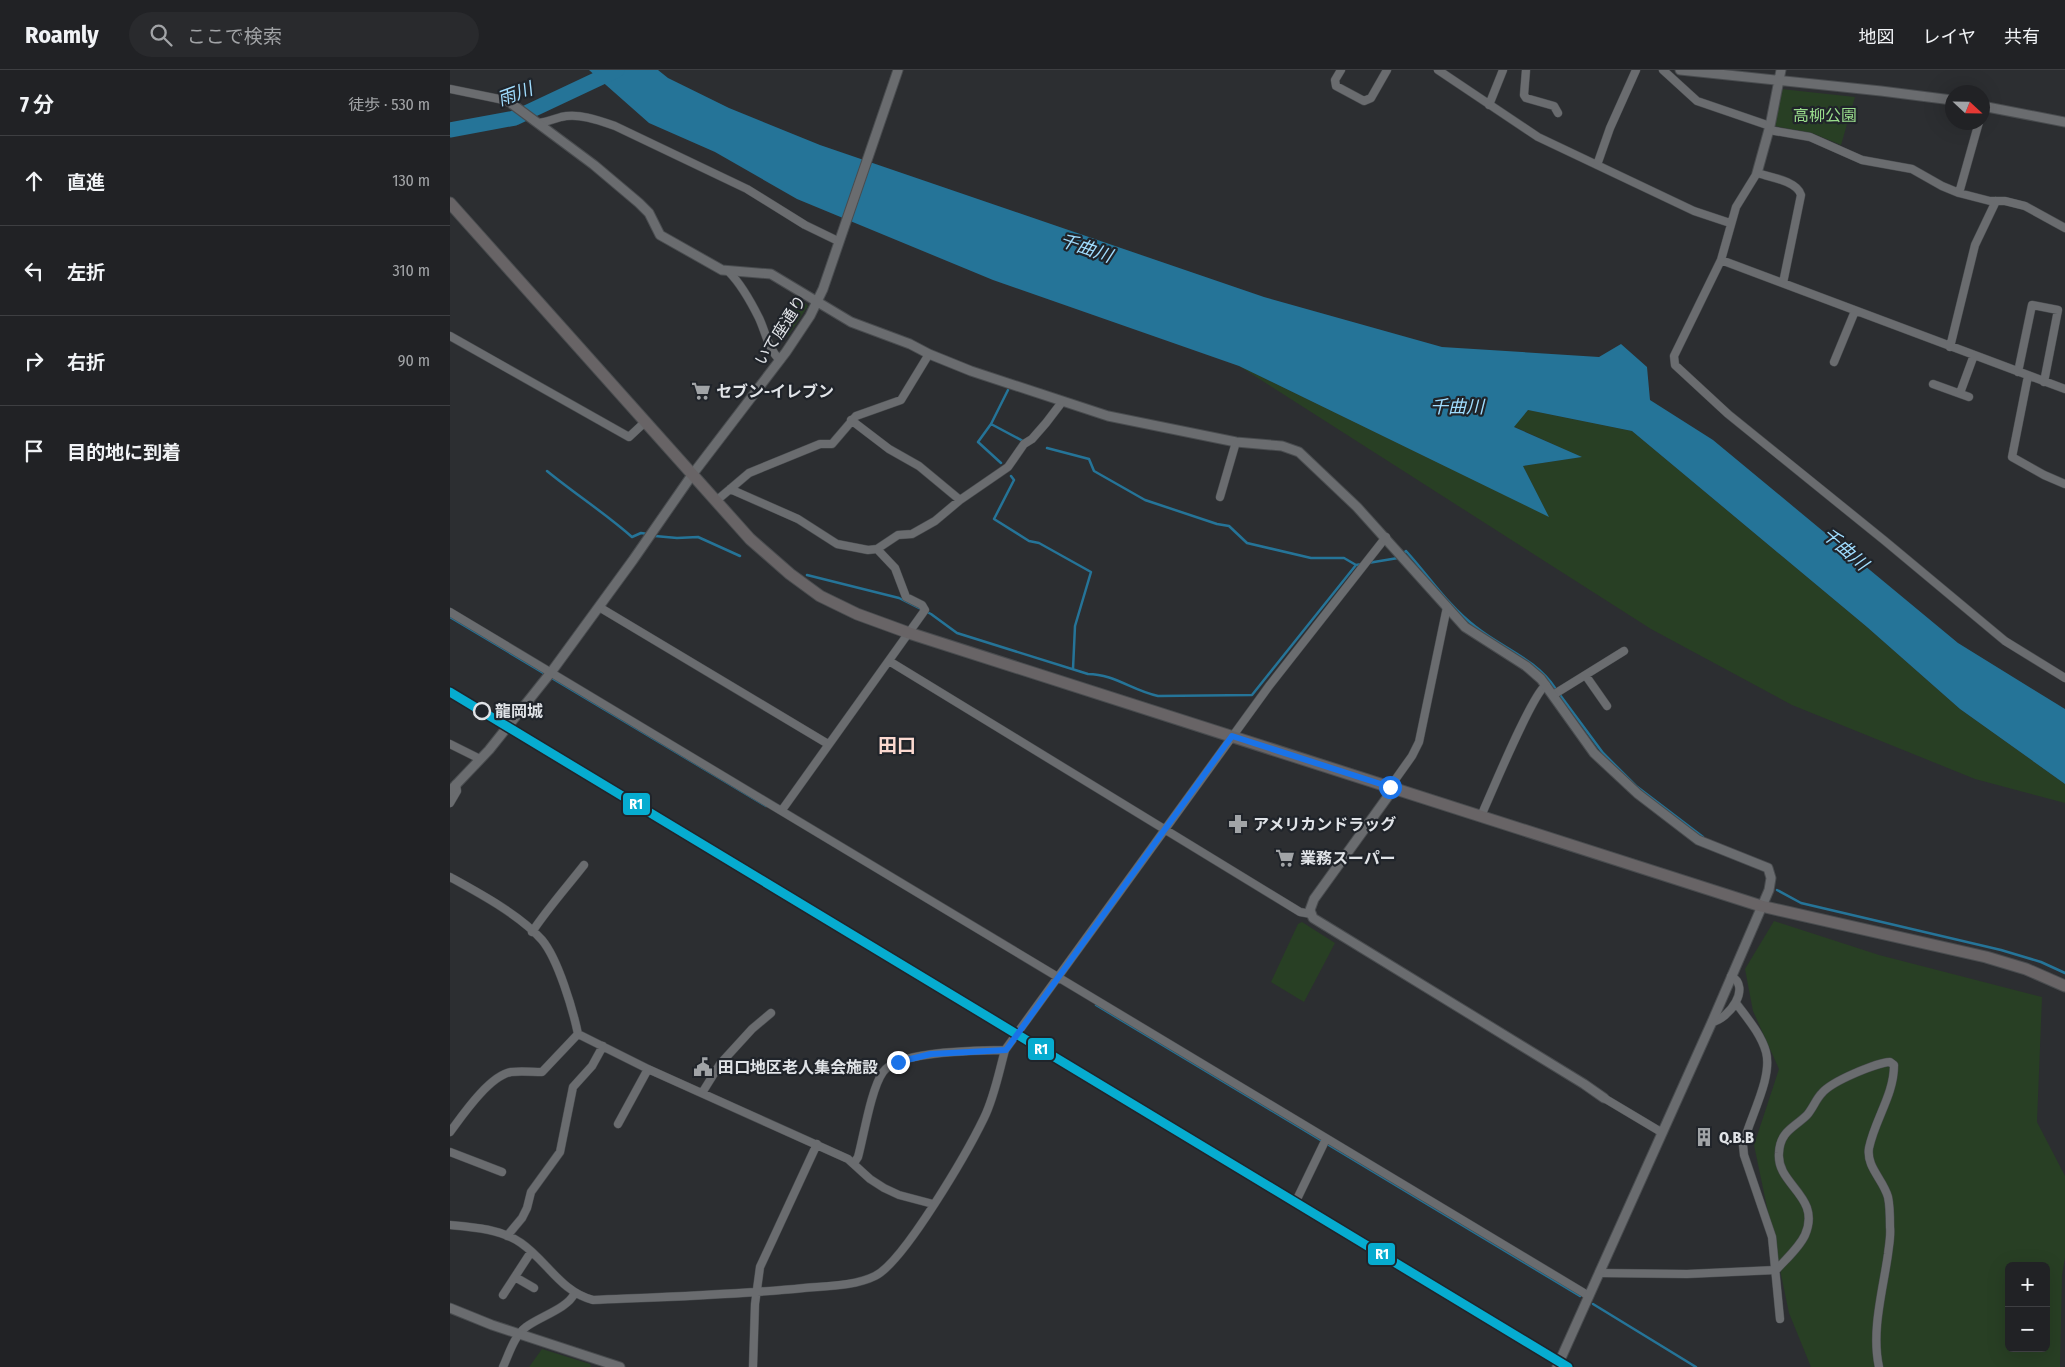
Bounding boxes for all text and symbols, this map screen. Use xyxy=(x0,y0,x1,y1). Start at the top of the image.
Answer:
search box xyxy=(129,12,479,57)
text: Roamly xyxy=(25,21,99,49)
icon: search xyxy=(147,21,175,49)
text: ここで検索 xyxy=(187,25,282,48)
text: 地図 xyxy=(1859,26,1895,48)
text: レイヤ xyxy=(1923,26,1976,48)
text: 共有 xyxy=(2004,26,2040,48)
water label: 雨川 xyxy=(494,77,538,110)
north arrow xyxy=(1945,85,1990,130)
text: 7 分 xyxy=(20,92,54,118)
text: 徒歩 · 530 m xyxy=(348,95,430,114)
park label: 高柳公園 xyxy=(1793,106,1857,125)
icon: ahead xyxy=(20,167,48,195)
text: 直進 xyxy=(67,171,105,194)
text: 130 m xyxy=(392,171,430,190)
water label: 千曲川 xyxy=(1057,229,1117,268)
icon: left xyxy=(20,257,48,285)
text: 左折 xyxy=(67,261,105,284)
text: 310 m xyxy=(393,261,430,280)
street label: いて座通り xyxy=(751,292,810,369)
icon: right xyxy=(20,347,48,375)
text: 右折 xyxy=(67,351,105,374)
text: 90 m xyxy=(398,351,430,370)
supermarket icon: セブン-イレブン xyxy=(690,380,712,402)
place label: セブン-イレブン xyxy=(716,382,834,401)
water label: 千曲川 xyxy=(1430,396,1486,418)
icon: arrive xyxy=(20,437,48,465)
text: 目的地に到着 xyxy=(67,441,181,464)
water label: 千曲川 xyxy=(1817,523,1874,576)
marker: 龍岡城 xyxy=(473,702,491,720)
place label: 龍岡城 xyxy=(495,702,543,721)
district label: 田口 xyxy=(878,734,916,757)
route start xyxy=(1379,776,1402,799)
line badge: R1 xyxy=(622,792,651,816)
text: R1 xyxy=(629,796,643,813)
pharmacy icon: アメリカンドラッグ xyxy=(1227,813,1249,835)
place label: アメリカンドラッグ xyxy=(1253,815,1396,834)
supermarket icon: 業務スーパー xyxy=(1274,847,1296,869)
place label: 業務スーパー xyxy=(1300,849,1396,868)
line badge: R1 xyxy=(1027,1037,1055,1061)
text: R1 xyxy=(1034,1041,1048,1058)
route end xyxy=(887,1051,910,1074)
public building icon: 田口地区老人集会施設 xyxy=(692,1056,714,1078)
place label: 田口地区老人集会施設 xyxy=(718,1058,878,1077)
building icon: Q.B.B xyxy=(1693,1126,1715,1148)
place label: Q.B.B xyxy=(1719,1128,1754,1147)
line badge: R1 xyxy=(1367,1242,1396,1266)
text: R1 xyxy=(1375,1246,1389,1263)
map controls xyxy=(2005,1262,2050,1352)
button: + xyxy=(2005,1262,2050,1307)
button: − xyxy=(2005,1307,2050,1352)

